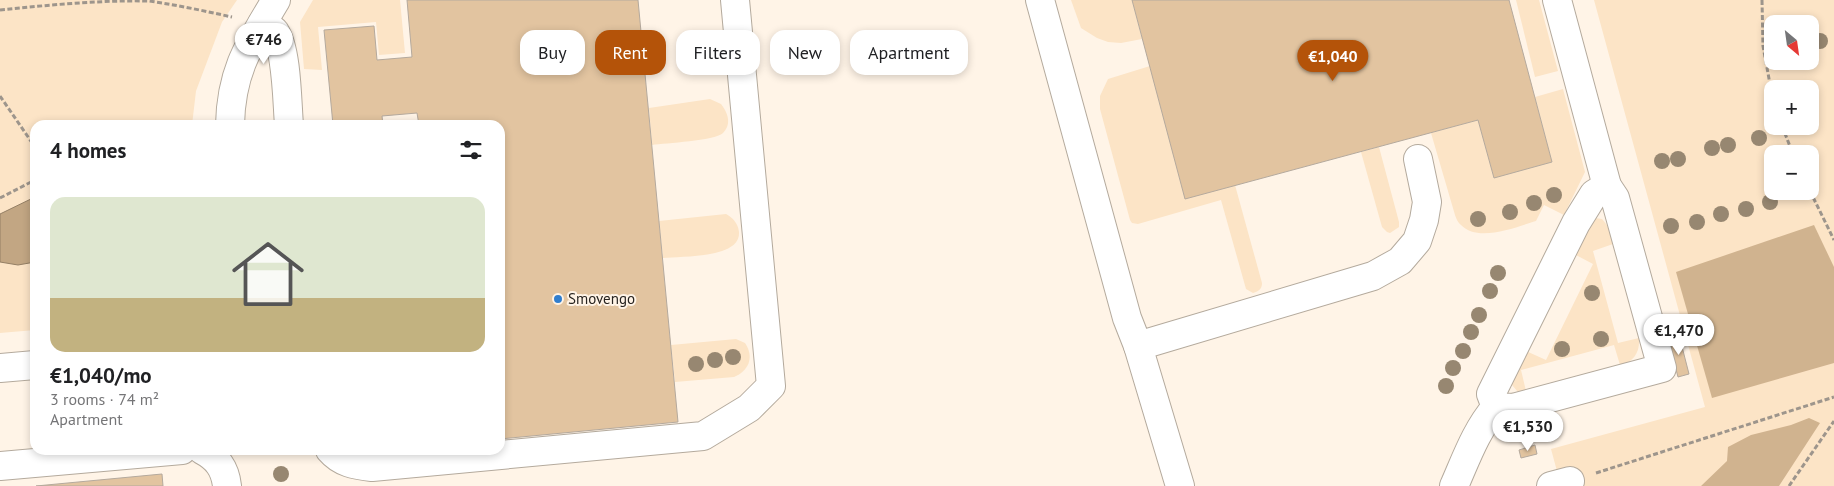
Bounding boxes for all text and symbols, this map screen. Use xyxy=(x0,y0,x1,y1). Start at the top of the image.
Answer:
north arrow xyxy=(1764,15,1819,70)
map controls xyxy=(1764,15,1819,200)
pin: €746 xyxy=(234,22,294,65)
text: €746 xyxy=(246,29,282,49)
chip: Buy xyxy=(520,30,585,75)
chip: Rent xyxy=(595,30,666,75)
chip: Filters xyxy=(676,30,760,75)
chip: New xyxy=(770,30,840,75)
chip: Apartment xyxy=(850,30,968,75)
pin: €1,040 xyxy=(1292,39,1374,82)
text: €1,040 xyxy=(1308,46,1358,66)
button: + xyxy=(1764,80,1819,135)
icon: filters xyxy=(457,136,485,164)
text: 4 homes xyxy=(50,137,126,164)
button: − xyxy=(1764,145,1819,200)
icon: home xyxy=(223,229,313,319)
place label: Smovengo xyxy=(568,289,635,308)
marker: Smovengo xyxy=(552,293,564,305)
pin: €1,470 xyxy=(1638,314,1720,356)
text: €1,470 xyxy=(1654,320,1704,340)
text: €1,040/mo xyxy=(50,362,152,389)
text: 3 rooms · 74 m² xyxy=(50,389,159,409)
text: Apartment xyxy=(50,409,123,429)
pin: €1,530 xyxy=(1487,410,1569,452)
text: €1,530 xyxy=(1503,416,1553,436)

